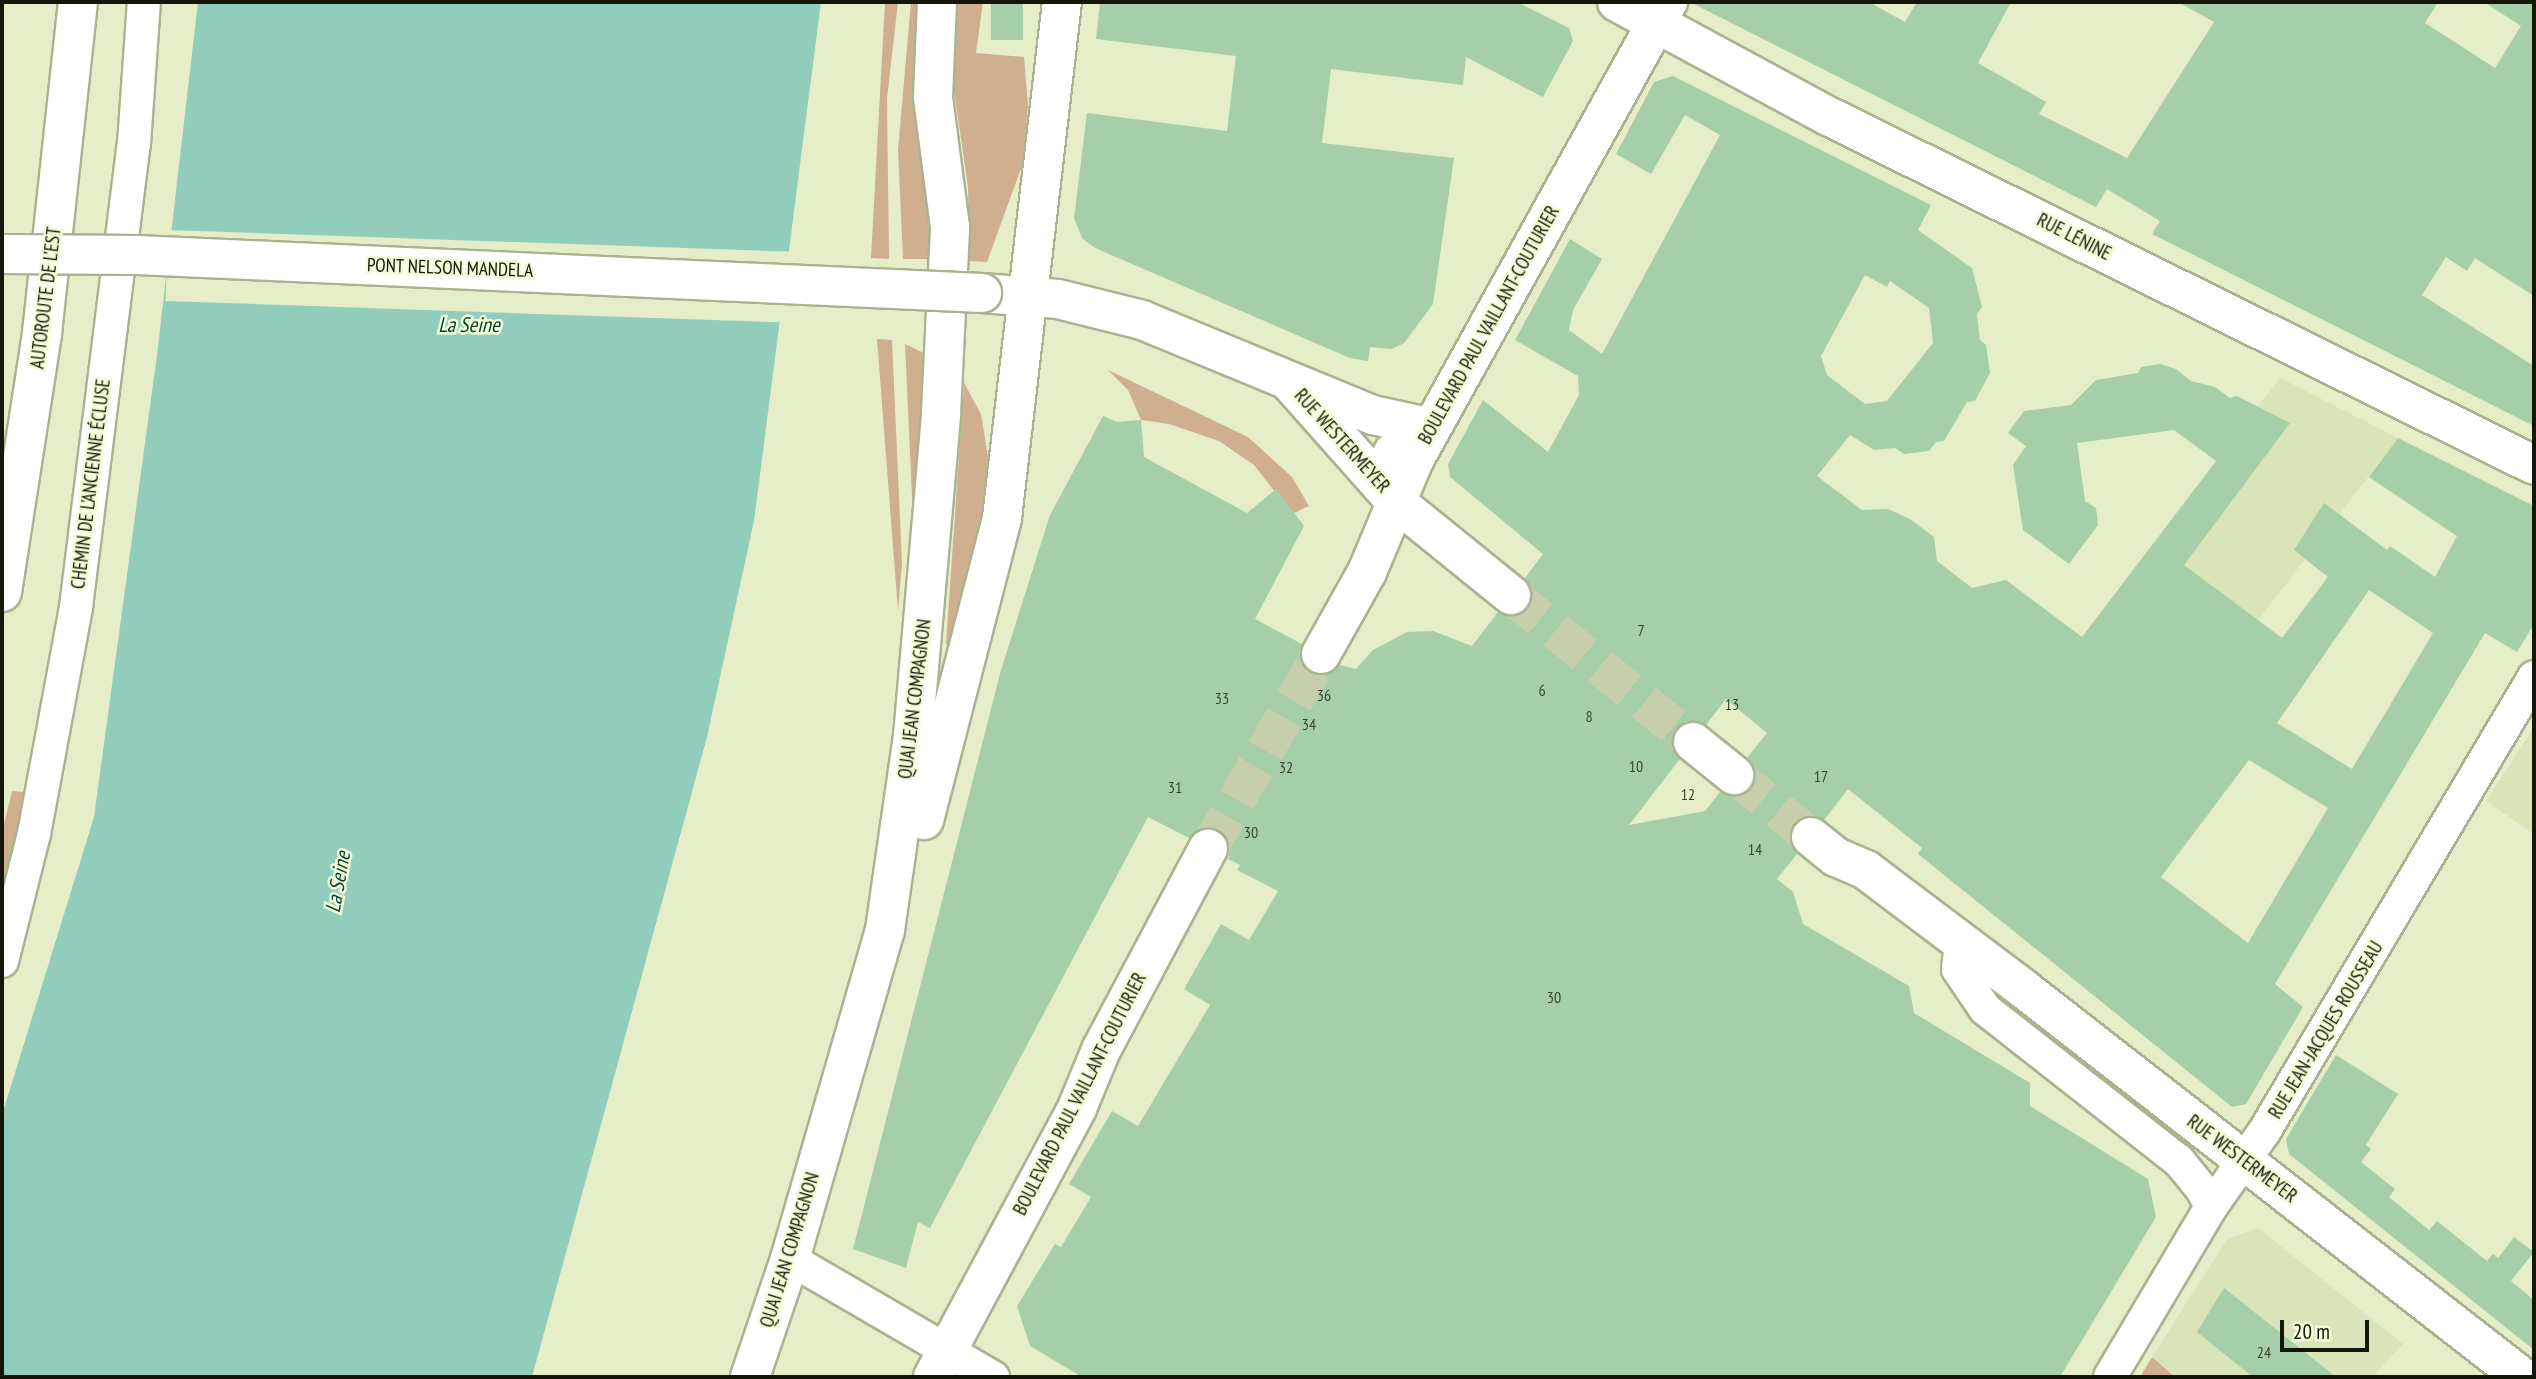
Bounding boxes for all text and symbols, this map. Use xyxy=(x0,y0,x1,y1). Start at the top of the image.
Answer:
street label: BOULEVARD PAUL VAILLANT-COUTURIER xyxy=(1414,201,1564,449)
street label: RUE LÉNINE xyxy=(2033,209,2115,265)
street label: AUTOROUTE DE L’EST xyxy=(26,226,66,370)
street label: PONT NELSON MANDELA xyxy=(366,254,534,282)
water label: La Seine xyxy=(438,312,500,338)
street label: CHEMIN DE L'ANCIENNE ÉCLUSE xyxy=(67,378,115,590)
street label: RUE WESTERMEYER xyxy=(1289,384,1395,498)
street label: QUAI JEAN COMPAGNON xyxy=(894,618,936,780)
house number: 7 xyxy=(1637,620,1645,640)
house number: 6 xyxy=(1538,680,1546,700)
house number: 36 xyxy=(1317,685,1331,705)
house number: 33 xyxy=(1215,688,1229,708)
house number: 13 xyxy=(1725,694,1739,714)
house number: 8 xyxy=(1585,706,1593,726)
house number: 34 xyxy=(1302,714,1316,734)
house number: 10 xyxy=(1629,756,1643,776)
house number: 32 xyxy=(1279,757,1293,777)
house number: 17 xyxy=(1814,766,1828,786)
house number: 31 xyxy=(1168,777,1182,797)
house number: 12 xyxy=(1681,784,1695,804)
house number: 30 xyxy=(1244,822,1258,842)
house number: 14 xyxy=(1748,839,1762,859)
water label: La Seine xyxy=(320,850,356,914)
street label: RUE JEAN-JACQUES ROUSSEAU xyxy=(2264,937,2388,1123)
street label: BOULEVARD PAUL VAILLANT-COUTURIER xyxy=(1008,968,1152,1220)
house number: 30 xyxy=(1547,987,1561,1007)
street label: RUE WESTERMEYER xyxy=(2182,1110,2302,1208)
street label: QUAI JEAN COMPAGNON xyxy=(756,1170,824,1330)
scale bar xyxy=(2284,1306,2373,1350)
text: 20 m xyxy=(2293,1318,2330,1345)
house number: 24 xyxy=(2257,1342,2271,1362)

